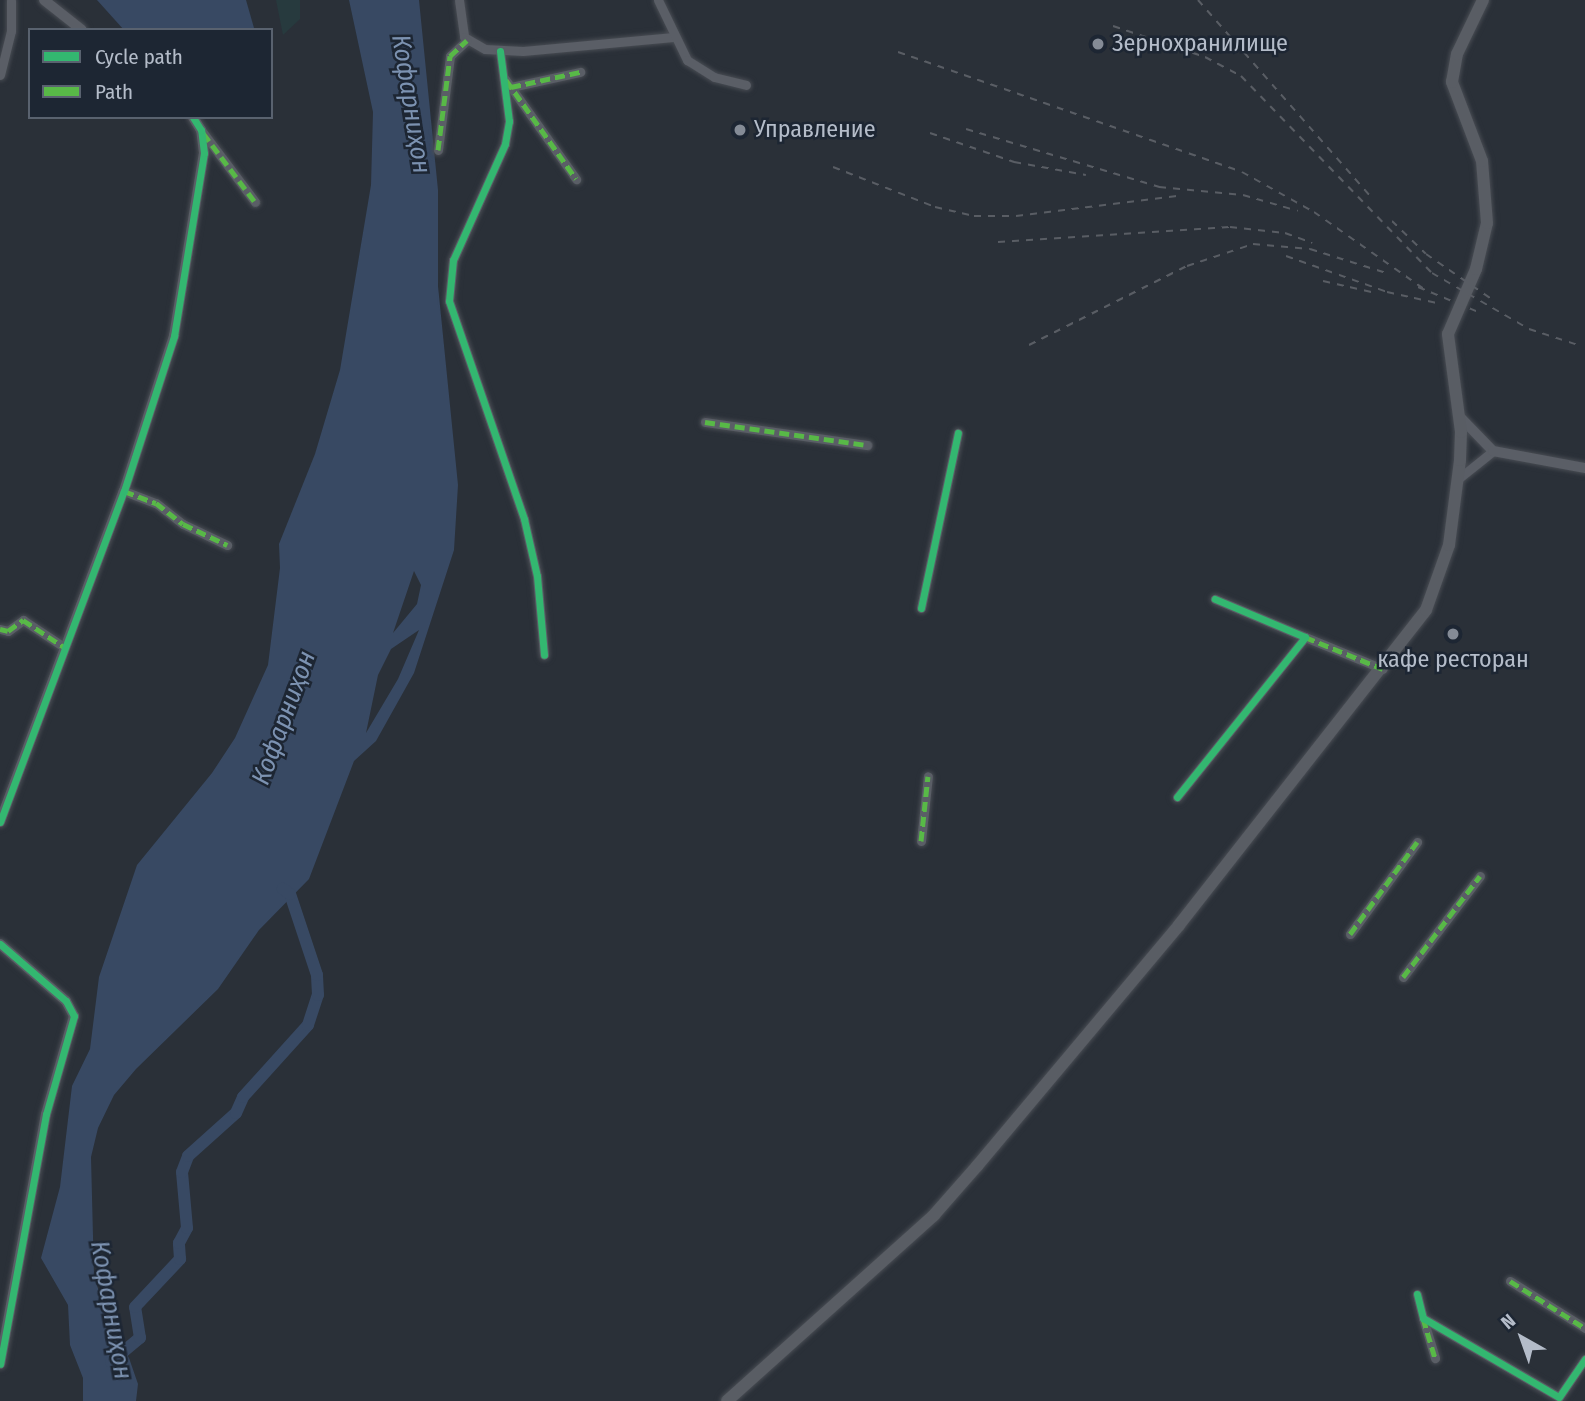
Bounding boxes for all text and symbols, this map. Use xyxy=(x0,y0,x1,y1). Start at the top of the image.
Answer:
legend xyxy=(28,28,273,119)
place label: Зернохранилище xyxy=(1112,30,1288,58)
water label: Кофарниҳон xyxy=(385,32,437,176)
marker: Зернохранилище xyxy=(1090,36,1106,52)
text: Cycle path xyxy=(95,44,183,70)
text: Path xyxy=(95,79,133,105)
place label: Управление xyxy=(754,116,876,144)
marker: Управление xyxy=(732,122,748,138)
marker: кафе ресторан xyxy=(1445,626,1461,642)
place label: кафе ресторан xyxy=(1377,646,1529,674)
water label: Кофарниҳон xyxy=(245,647,323,789)
water label: Кофарниҳон xyxy=(83,1238,139,1382)
north arrow xyxy=(1487,1303,1557,1373)
text: N xyxy=(1496,1309,1520,1334)

